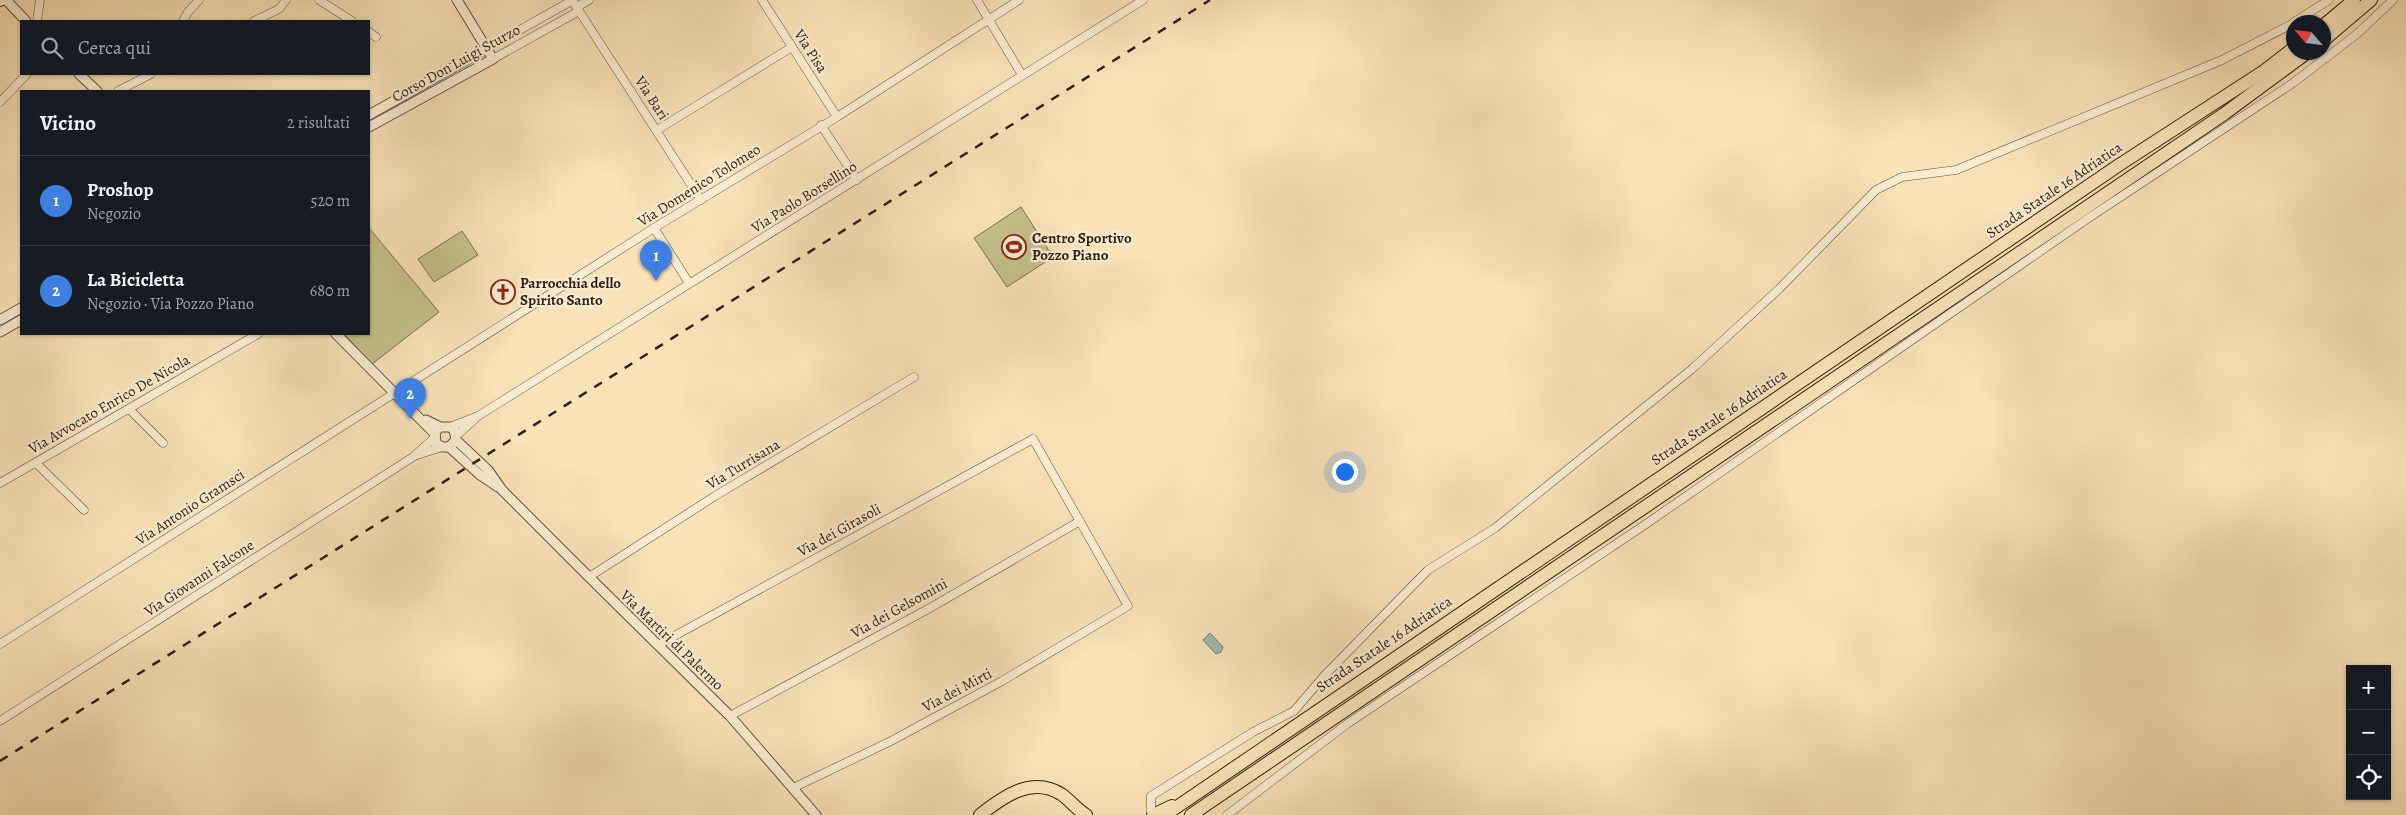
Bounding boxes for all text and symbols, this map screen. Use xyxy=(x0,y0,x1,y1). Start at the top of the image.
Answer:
north arrow xyxy=(2286,15,2331,60)
street label: Corso Don Luigi Sturzo xyxy=(388,19,524,107)
search box xyxy=(20,20,370,75)
street label: Via Pisa xyxy=(789,25,832,77)
icon: search xyxy=(38,34,66,62)
text: Cerca qui xyxy=(78,35,151,61)
street label: Via Bari xyxy=(630,71,674,124)
text: Vicino xyxy=(40,109,96,137)
text: 2 risultati xyxy=(287,112,350,134)
street label: Strada Statale 16 Adriatica xyxy=(1982,137,2126,243)
street label: Via Domenico Tolomeo xyxy=(633,139,764,232)
street label: Via Paolo Borsellino xyxy=(746,156,861,238)
text: Proshop xyxy=(87,177,153,203)
text: 1 xyxy=(53,190,59,212)
text: 520 m xyxy=(311,190,350,212)
text: Negozio xyxy=(87,203,141,225)
place label: Centro Sportivo Pozzo Piano xyxy=(1032,228,1132,265)
sports icon: Centro Sportivo Pozzo Piano xyxy=(1001,234,1027,260)
pin: 1 xyxy=(640,240,672,281)
text: La Bicicletta xyxy=(87,267,184,293)
place label: Parrocchia dello Spirito Santo xyxy=(520,273,621,310)
church icon: Parrocchia dello Spirito Santo xyxy=(490,279,516,305)
text: 2 xyxy=(52,280,60,302)
text: 680 m xyxy=(310,280,350,302)
text: Negozio · Via Pozzo Piano xyxy=(87,293,254,315)
street label: Via Avvocato Enrico De Nicola xyxy=(24,350,193,459)
street label: Strada Statale 16 Adriatica xyxy=(1647,364,1791,470)
pin: 2 xyxy=(394,378,426,419)
street label: Via Turrisana xyxy=(702,434,784,494)
your location xyxy=(1332,459,1358,485)
street label: Via Antonio Gramsci xyxy=(131,464,248,550)
street label: Via dei Girasoli xyxy=(793,499,884,562)
street label: Via Giovanni Falcone xyxy=(139,535,258,622)
street label: Via dei Gelsomini xyxy=(846,573,951,643)
street label: Via Martiri di Palermo xyxy=(615,585,728,695)
street label: Strada Statale 16 Adriatica xyxy=(1312,591,1456,697)
street label: Via dei Mirti xyxy=(918,663,995,717)
map controls xyxy=(2346,665,2391,800)
button: + xyxy=(2346,665,2391,710)
button: − xyxy=(2346,710,2391,755)
button: locate xyxy=(2346,755,2391,800)

